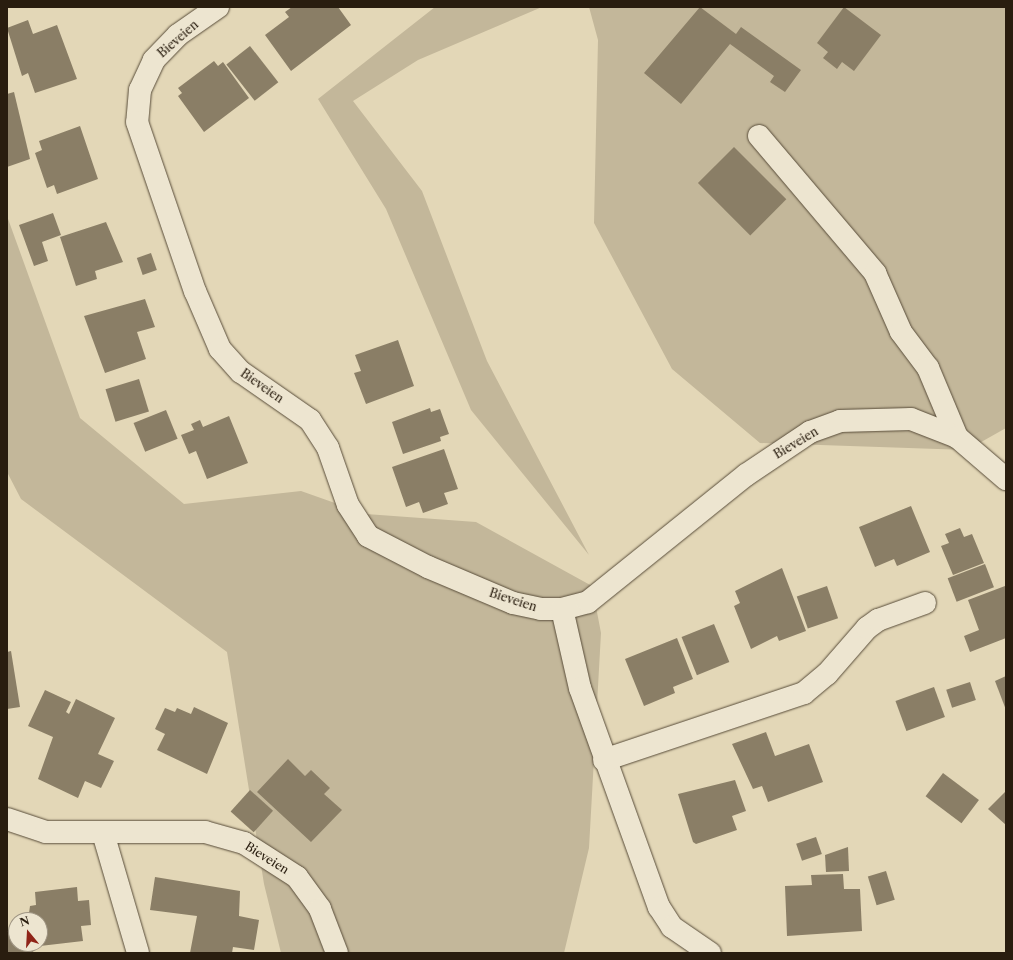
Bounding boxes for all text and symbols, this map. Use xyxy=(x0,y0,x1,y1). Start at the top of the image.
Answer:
street label: Bieveien xyxy=(155,17,201,61)
street label: Bieveien xyxy=(238,366,286,406)
street label: Bieveien xyxy=(771,424,821,462)
street label: Bieveien xyxy=(487,586,539,614)
street label: Bieveien xyxy=(242,839,292,877)
north arrow xyxy=(8,912,48,952)
text: N xyxy=(18,913,31,930)

